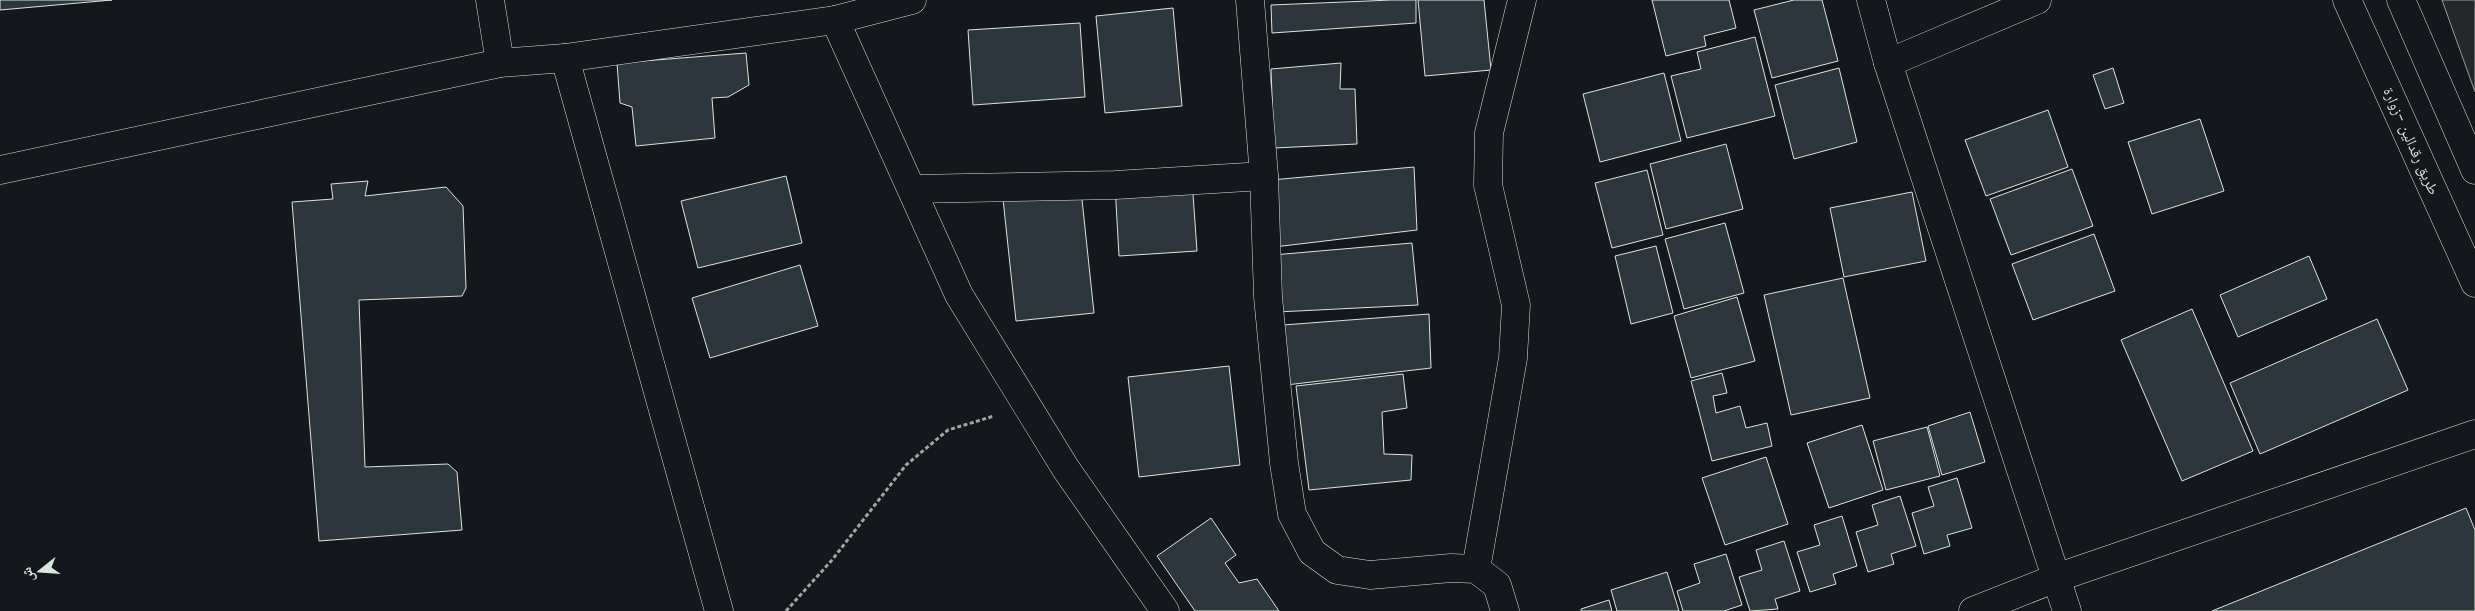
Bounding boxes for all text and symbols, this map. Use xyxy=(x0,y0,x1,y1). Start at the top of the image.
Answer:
street label: طريق رقدالين -زوارة xyxy=(2378,84,2445,198)
north arrow xyxy=(15,546,65,596)
text: ش xyxy=(16,565,39,585)

